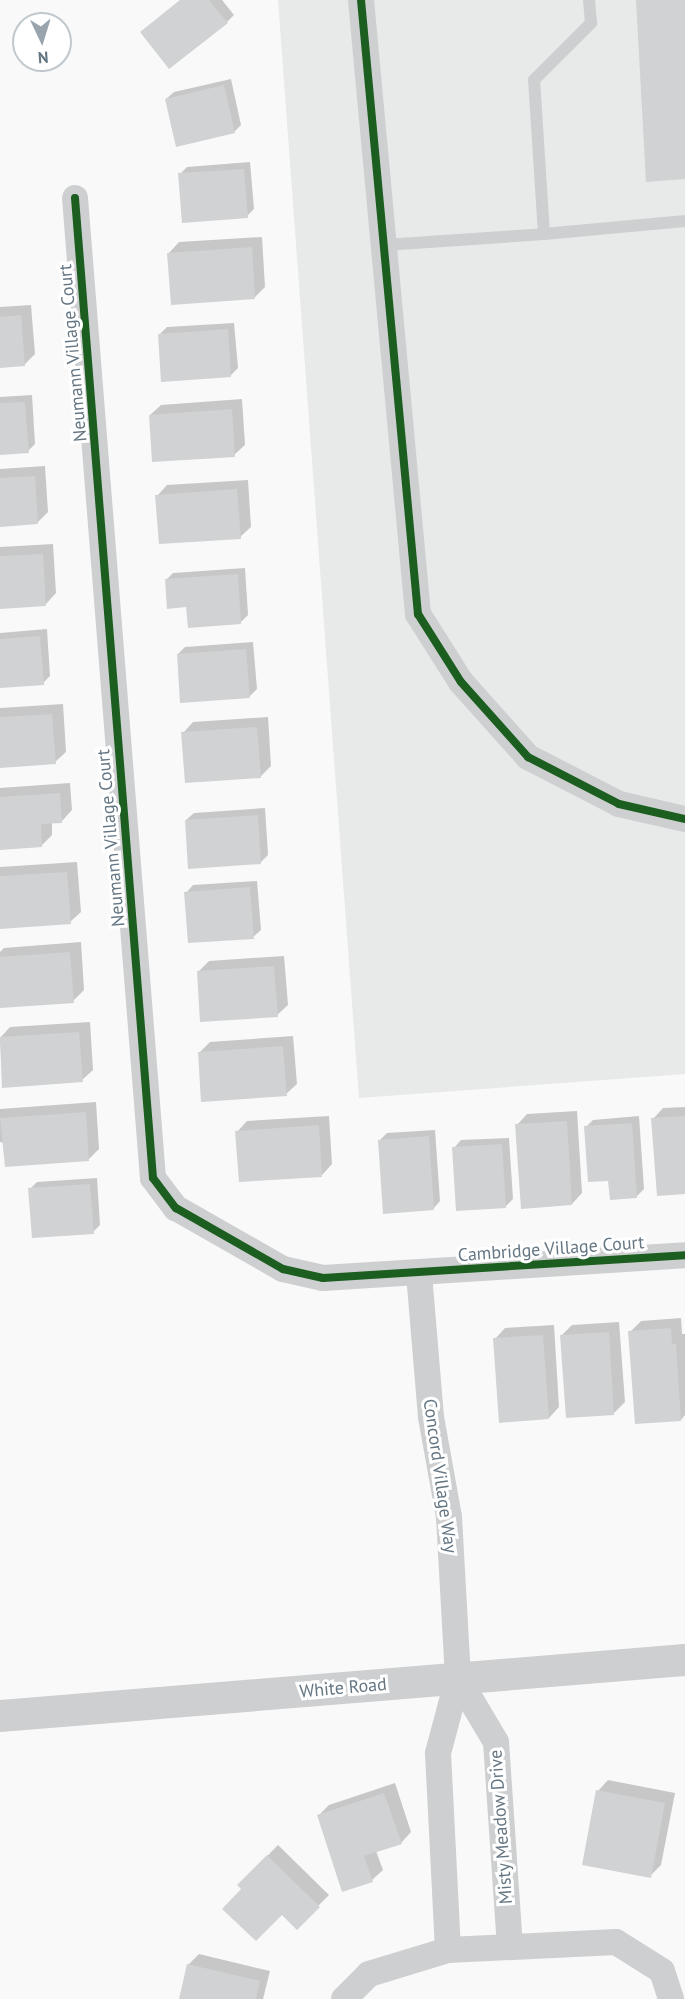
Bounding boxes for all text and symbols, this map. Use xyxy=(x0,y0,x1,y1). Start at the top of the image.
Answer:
north arrow xyxy=(12,12,72,72)
text: N xyxy=(37,48,49,68)
street label: Neumann Village Court xyxy=(54,263,92,443)
street label: Neumann Village Court xyxy=(92,748,130,928)
street label: Cambridge Village Court xyxy=(457,1232,645,1266)
street label: Concord Village Way xyxy=(418,1397,462,1555)
street label: White Road xyxy=(298,1673,388,1703)
street label: Misty Meadow Drive xyxy=(485,1749,517,1905)

